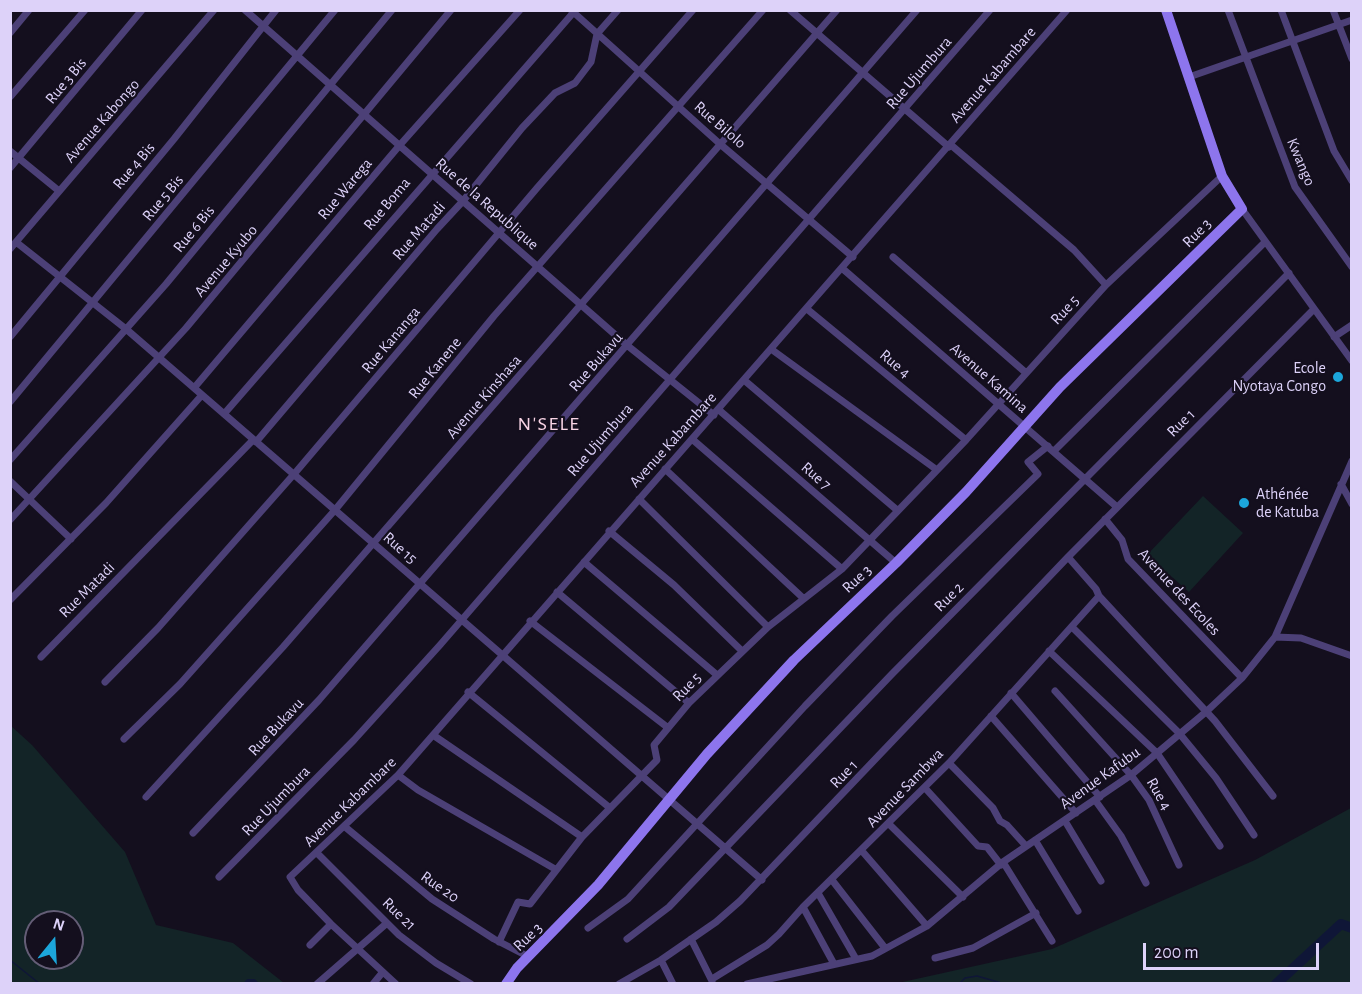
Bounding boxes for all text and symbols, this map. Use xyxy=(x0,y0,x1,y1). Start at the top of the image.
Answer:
street label: Avenue Kabambare xyxy=(946,23,1040,127)
street label: Rue Ujumbura xyxy=(882,33,956,113)
street label: Rue 3 Bis xyxy=(41,54,91,108)
street label: Avenue Kabongo xyxy=(60,75,144,167)
street label: Rue Bilolo xyxy=(690,97,750,153)
street label: Kwango xyxy=(1282,135,1320,189)
street label: Rue 4 Bis xyxy=(109,139,159,193)
street label: Rue Warega xyxy=(314,154,376,224)
street label: Rue de la Republique xyxy=(431,154,543,254)
street label: Rue 5 Bis xyxy=(138,171,188,225)
street label: Rue Boma xyxy=(359,174,415,234)
street label: Rue Matadi xyxy=(388,198,450,264)
street label: Rue 6 Bis xyxy=(169,201,219,257)
street label: Rue 3 xyxy=(1178,214,1216,252)
street label: Avenue Kyubo xyxy=(190,221,262,301)
street label: Rue 5 xyxy=(1047,291,1083,329)
street label: Rue Kananga xyxy=(358,303,424,377)
street label: Rue Bukavu xyxy=(565,328,627,396)
street label: Rue Kanene xyxy=(404,333,466,403)
street label: Avenue Kamina xyxy=(946,339,1032,417)
street label: Rue 4 xyxy=(876,346,914,382)
street label: Avenue Kinshasa xyxy=(442,351,526,443)
place label: Ecole Nyotaya Congo xyxy=(1233,358,1326,396)
marker: Ecole Nyotaya Congo xyxy=(1331,370,1345,384)
street label: Avenue Kabambare xyxy=(625,388,721,492)
street label: Rue Ujumbura xyxy=(563,400,637,480)
street label: Rue 1 xyxy=(1163,405,1199,441)
district label: N'SELE xyxy=(517,412,581,436)
street label: Rue 7 xyxy=(797,458,835,494)
place label: Athénée de Katuba xyxy=(1256,484,1319,522)
marker: Athénée de Katuba xyxy=(1237,496,1251,510)
street label: Rue 15 xyxy=(379,528,421,568)
street label: Avenue des Ecoles xyxy=(1134,544,1224,640)
street label: Rue Matadi xyxy=(55,558,119,622)
street label: Rue 3 xyxy=(838,561,876,597)
street label: Rue 2 xyxy=(930,578,968,616)
street label: Rue 5 xyxy=(668,668,706,706)
street label: Rue Bukavu xyxy=(244,694,308,760)
street label: Avenue Kafubu xyxy=(1056,742,1144,814)
street label: Avenue Sambwa xyxy=(863,744,947,832)
street label: Avenue Kabambare xyxy=(300,753,400,851)
street label: Rue 1 xyxy=(826,756,862,792)
street label: Rue Ujumbura xyxy=(238,762,314,840)
street label: Rue 4 xyxy=(1142,774,1176,814)
street label: Rue 20 xyxy=(417,867,463,907)
street label: Rue 21 xyxy=(378,893,420,935)
north arrow xyxy=(24,910,84,970)
text: N xyxy=(51,915,67,934)
street label: Rue 3 xyxy=(509,919,547,955)
scale bar xyxy=(1146,931,1322,969)
text: 200 m xyxy=(1154,944,1199,962)

